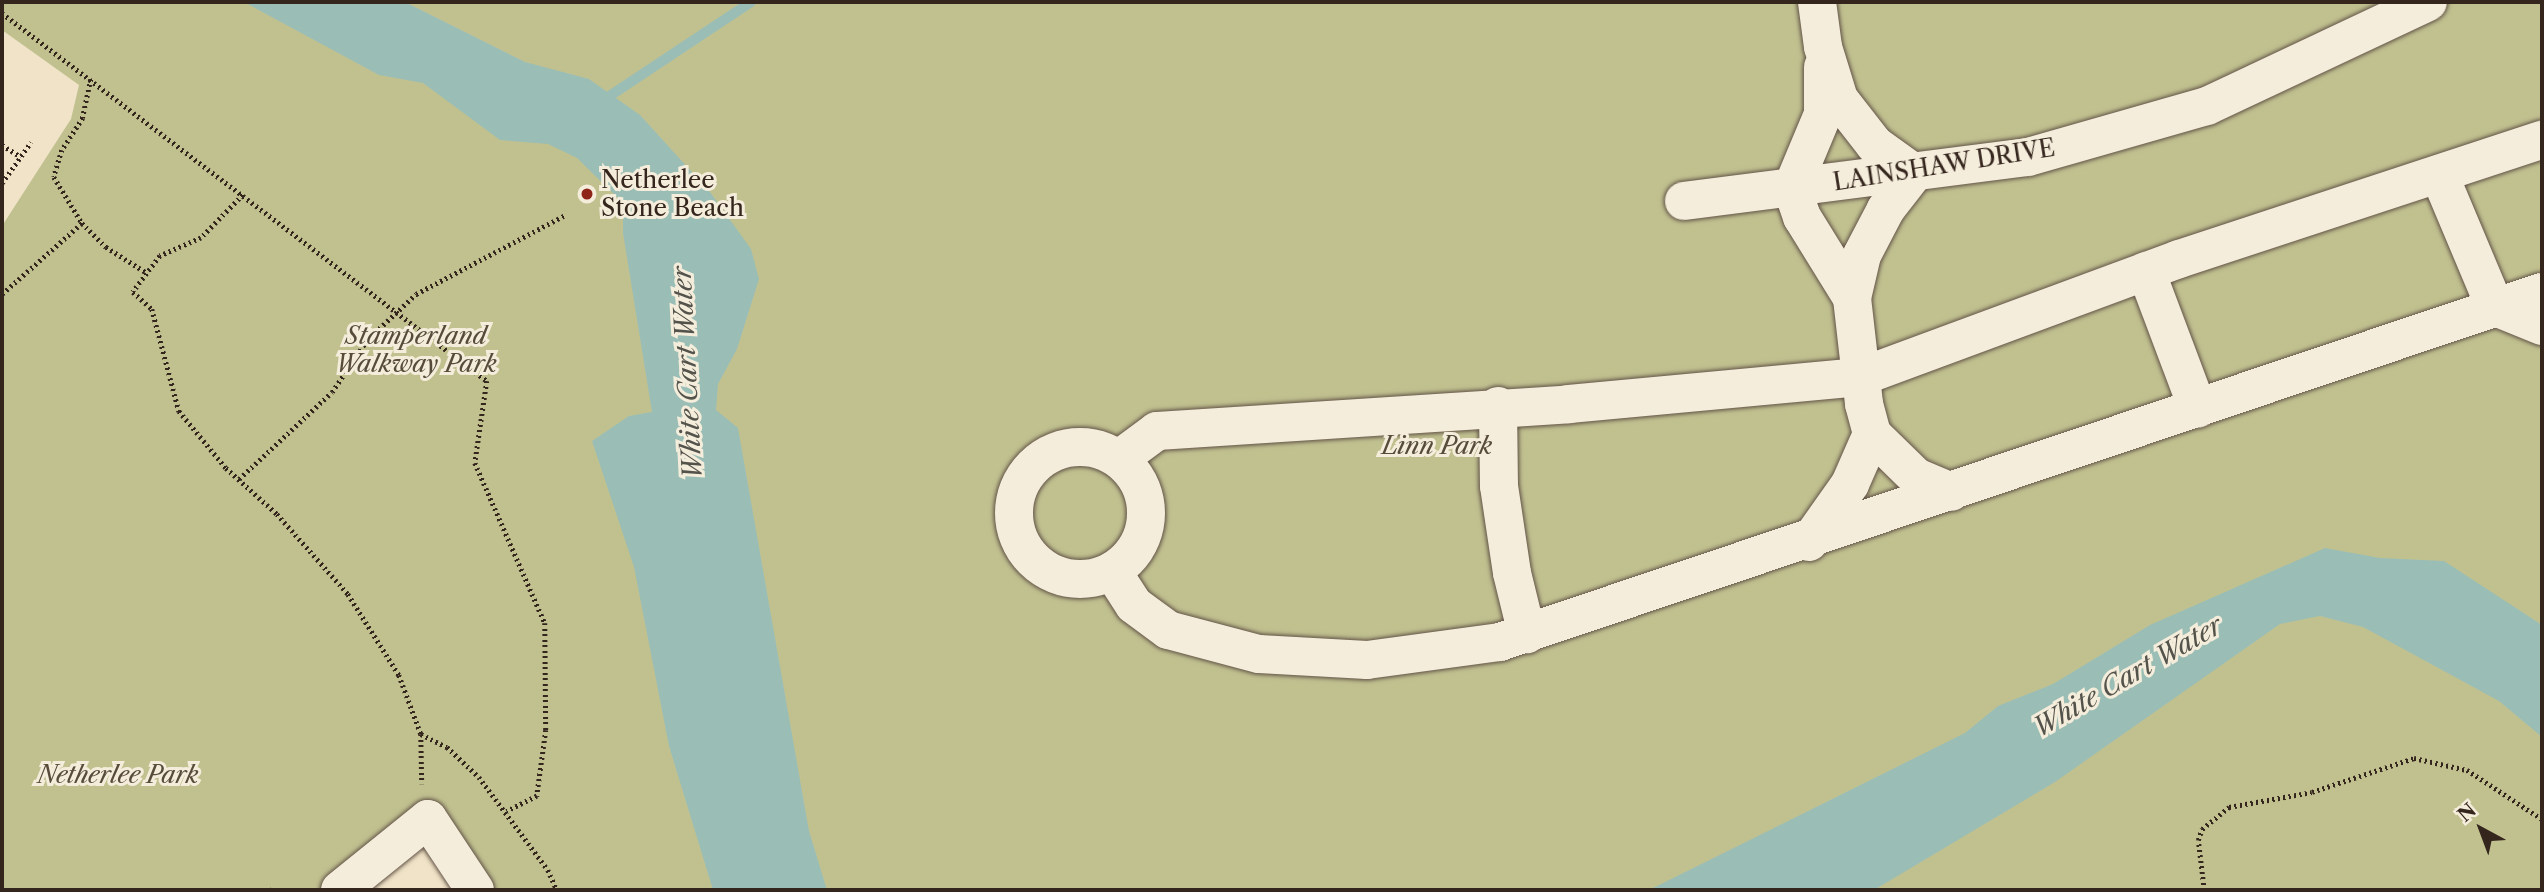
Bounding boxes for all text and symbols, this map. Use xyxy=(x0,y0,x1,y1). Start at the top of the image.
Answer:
street label: LAINSHAW DRIVE xyxy=(1830,133,2058,197)
place label: Netherlee Stone Beach xyxy=(601,166,744,222)
marker: Netherlee Stone Beach xyxy=(579,186,595,202)
water label: White Cart Water xyxy=(667,266,709,480)
park label: Stamperland Walkway Park xyxy=(335,322,497,378)
park label: Linn Park xyxy=(1382,432,1492,460)
water label: White Cart Water xyxy=(2028,610,2228,744)
park label: Netherlee Park xyxy=(37,761,199,789)
north arrow xyxy=(2446,794,2516,864)
text: N xyxy=(2453,799,2481,827)

